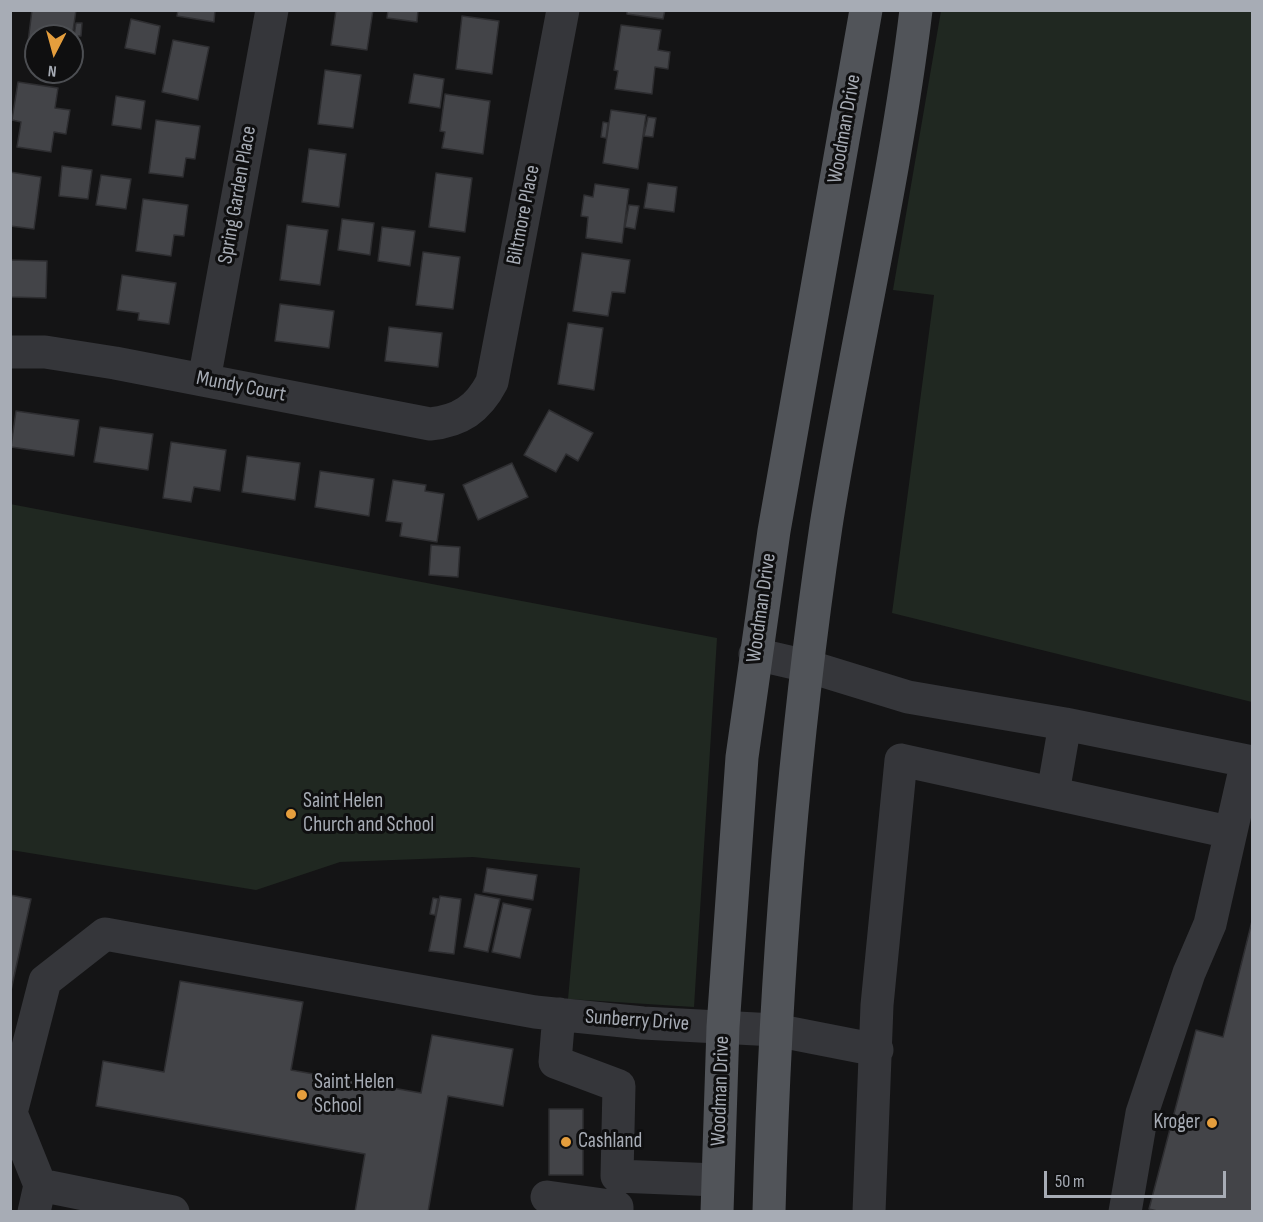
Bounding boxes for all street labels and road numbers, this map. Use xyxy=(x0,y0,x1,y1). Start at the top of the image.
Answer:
street label: Woodman Drive xyxy=(823,73,867,185)
street label: Spring Garden Place xyxy=(213,124,263,266)
street label: Biltmore Place xyxy=(502,163,546,267)
street label: Mundy Court xyxy=(194,366,288,408)
street label: Woodman Drive xyxy=(742,552,782,664)
street label: Sunberry Drive xyxy=(584,1005,690,1037)
street label: Woodman Drive xyxy=(706,1036,736,1146)

